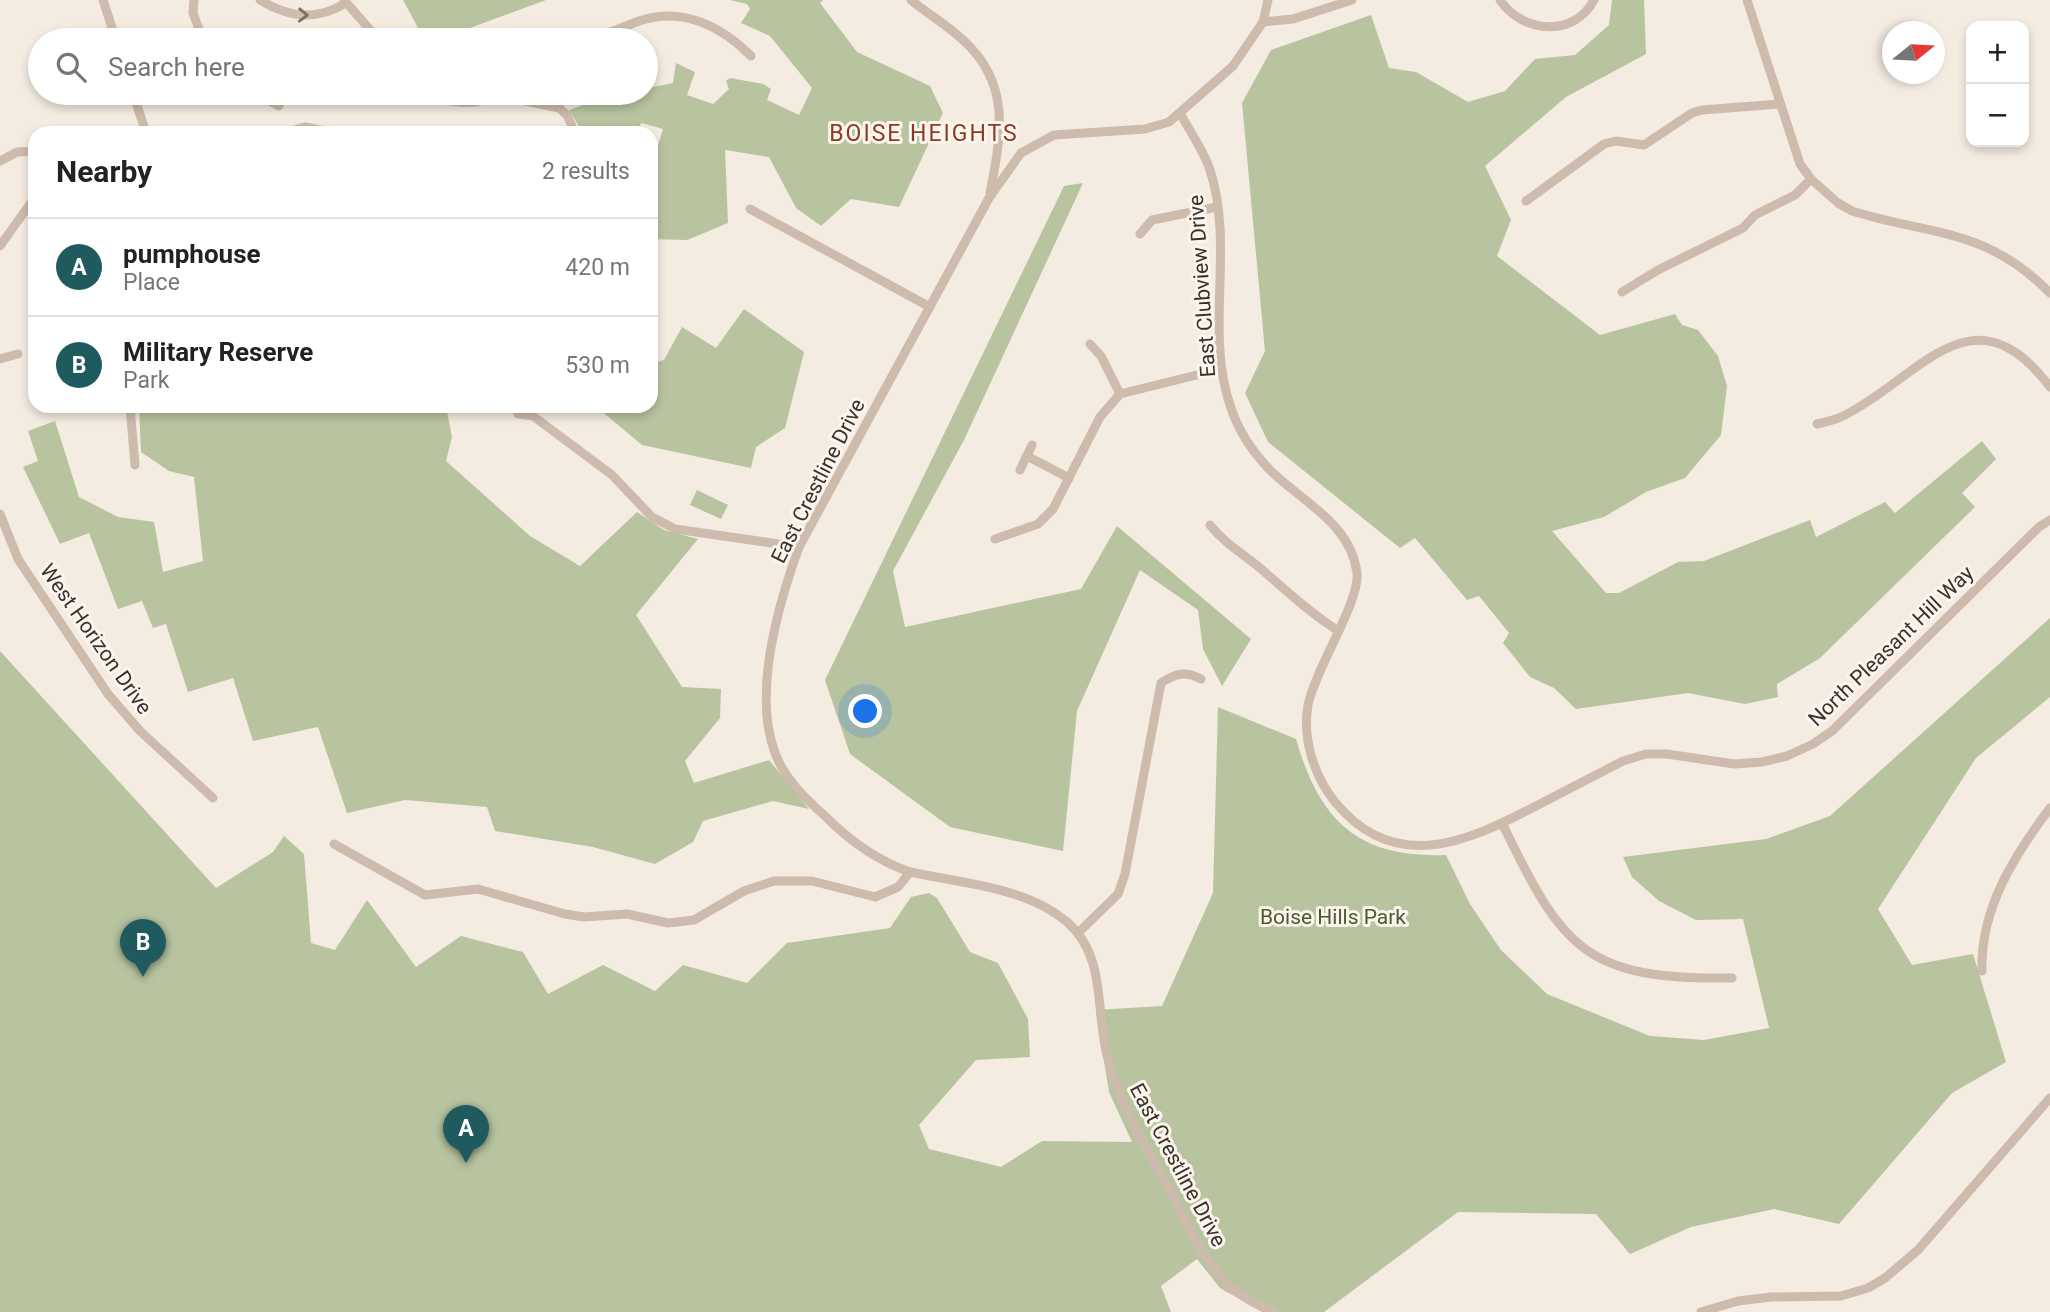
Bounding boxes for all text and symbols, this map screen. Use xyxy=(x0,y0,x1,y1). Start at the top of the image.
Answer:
one-way arrow xyxy=(298,7,309,23)
north arrow xyxy=(1882,21,1945,84)
map controls xyxy=(1966,21,2029,147)
button: + xyxy=(1966,21,2029,84)
search box xyxy=(28,28,658,105)
icon: search xyxy=(52,48,90,86)
text: Search here xyxy=(108,52,245,82)
button: − xyxy=(1966,84,2029,147)
district label: BOISE HEIGHTS xyxy=(829,120,1019,147)
text: Nearby xyxy=(56,154,152,189)
text: 2 results xyxy=(542,158,630,185)
street label: East Clubview Drive xyxy=(1184,194,1220,378)
text: pumphouse xyxy=(123,239,261,269)
text: A xyxy=(71,254,87,281)
text: 420 m xyxy=(565,254,630,281)
text: Place xyxy=(123,269,180,296)
text: Military Reserve xyxy=(123,337,313,367)
text: B xyxy=(72,352,86,379)
text: 530 m xyxy=(565,352,630,379)
text: Park xyxy=(123,367,169,394)
street label: East Crestline Drive xyxy=(766,395,870,567)
street label: West Horizon Drive xyxy=(35,559,157,719)
street label: North Pleasant Hill Way xyxy=(1804,561,1979,731)
your location xyxy=(848,694,882,728)
park label: Boise Hills Park xyxy=(1260,905,1406,929)
pin: B xyxy=(120,919,166,977)
street label: East Crestline Drive xyxy=(1125,1079,1231,1251)
pin: A xyxy=(443,1105,489,1163)

